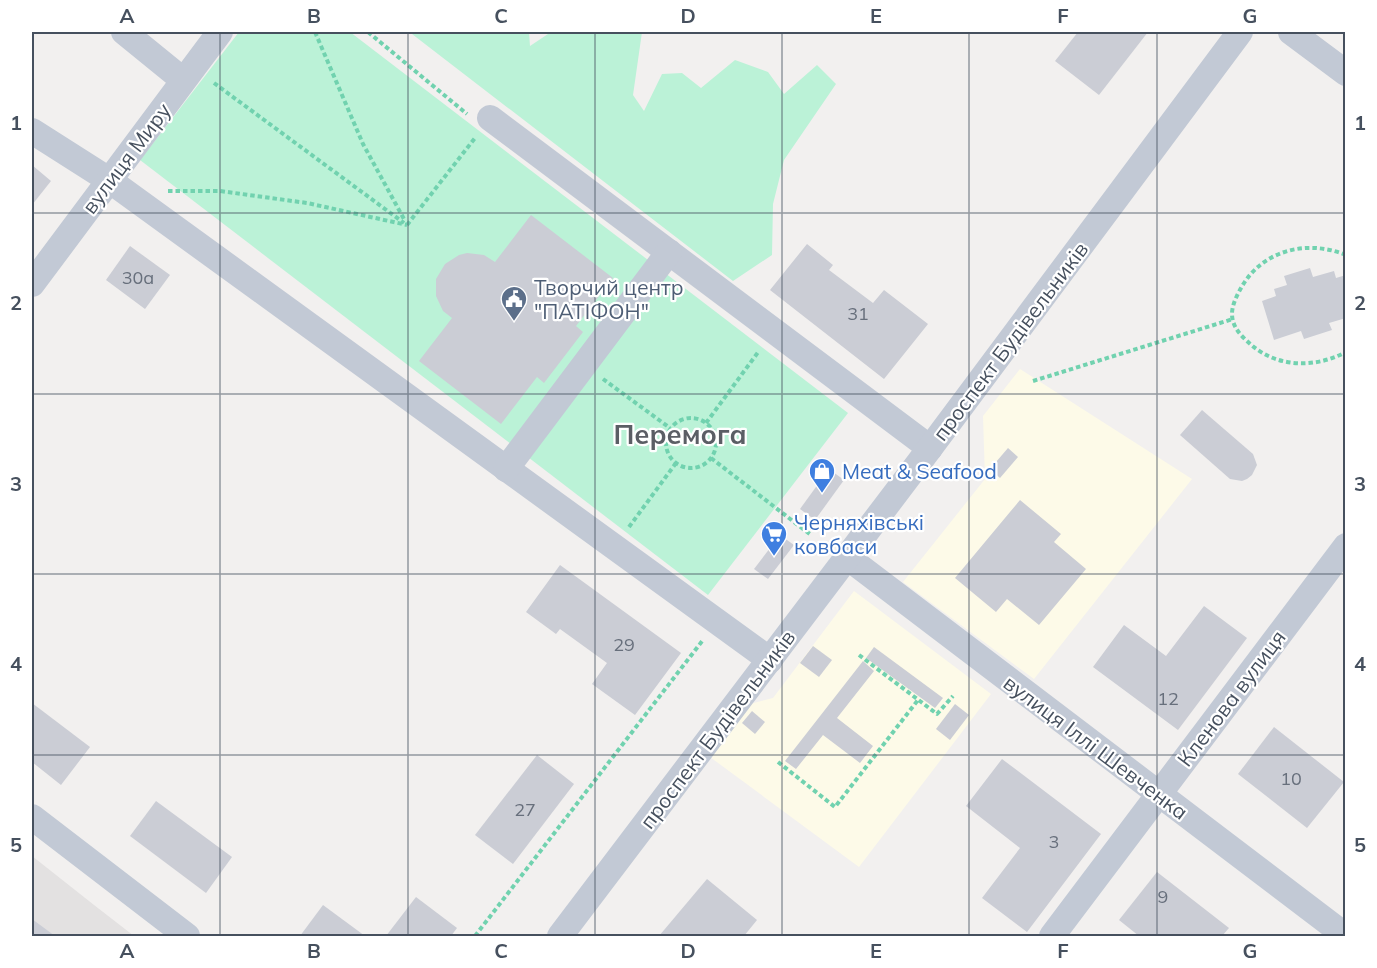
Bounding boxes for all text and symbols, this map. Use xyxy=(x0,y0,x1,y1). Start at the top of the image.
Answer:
text: A xyxy=(120,3,135,28)
text: B xyxy=(307,3,321,28)
text: C xyxy=(494,3,508,28)
text: D xyxy=(680,3,696,28)
text: E xyxy=(870,3,882,28)
text: F xyxy=(1057,3,1069,28)
text: G xyxy=(1243,3,1257,28)
street label: вулиця Миру xyxy=(76,98,176,218)
text: 1 xyxy=(10,110,22,135)
text: 1 xyxy=(1354,110,1366,135)
street label: проспект Будівельників xyxy=(927,236,1093,446)
house number: 30а xyxy=(122,266,154,289)
place label: Творчий центр "ПАТІФОН" xyxy=(534,274,684,324)
public building icon: Творчий центр "ПАТІФОН" xyxy=(499,284,529,322)
text: 2 xyxy=(10,290,22,315)
text: 2 xyxy=(1354,290,1366,315)
house number: 31 xyxy=(847,302,869,325)
district label: Перемога xyxy=(613,417,747,451)
shop icon: Meat & Seafood xyxy=(807,456,837,494)
place label: Meat & Seafood xyxy=(842,458,997,484)
text: 3 xyxy=(10,471,22,496)
text: 3 xyxy=(1354,471,1366,496)
place label: Черняхівські ковбаси xyxy=(794,509,924,559)
supermarket icon: Черняхівські ковбаси xyxy=(759,519,789,557)
street label: проспект Будівельників xyxy=(634,624,800,834)
street label: Кленова вулиця xyxy=(1171,625,1291,771)
house number: 29 xyxy=(613,633,635,656)
text: 4 xyxy=(10,651,22,676)
text: 4 xyxy=(1354,651,1366,676)
street label: вулиця Іллі Шевченка xyxy=(999,669,1193,825)
house number: 12 xyxy=(1157,687,1179,710)
house number: 10 xyxy=(1280,767,1302,790)
house number: 27 xyxy=(514,798,536,821)
house number: 3 xyxy=(1049,830,1059,853)
text: 5 xyxy=(10,832,22,857)
text: 5 xyxy=(1354,832,1366,857)
house number: 9 xyxy=(1158,885,1168,908)
text: A xyxy=(120,938,135,963)
text: B xyxy=(307,938,321,963)
text: C xyxy=(494,938,508,963)
text: D xyxy=(680,938,696,963)
text: E xyxy=(870,938,882,963)
text: F xyxy=(1057,938,1069,963)
text: G xyxy=(1243,938,1257,963)

